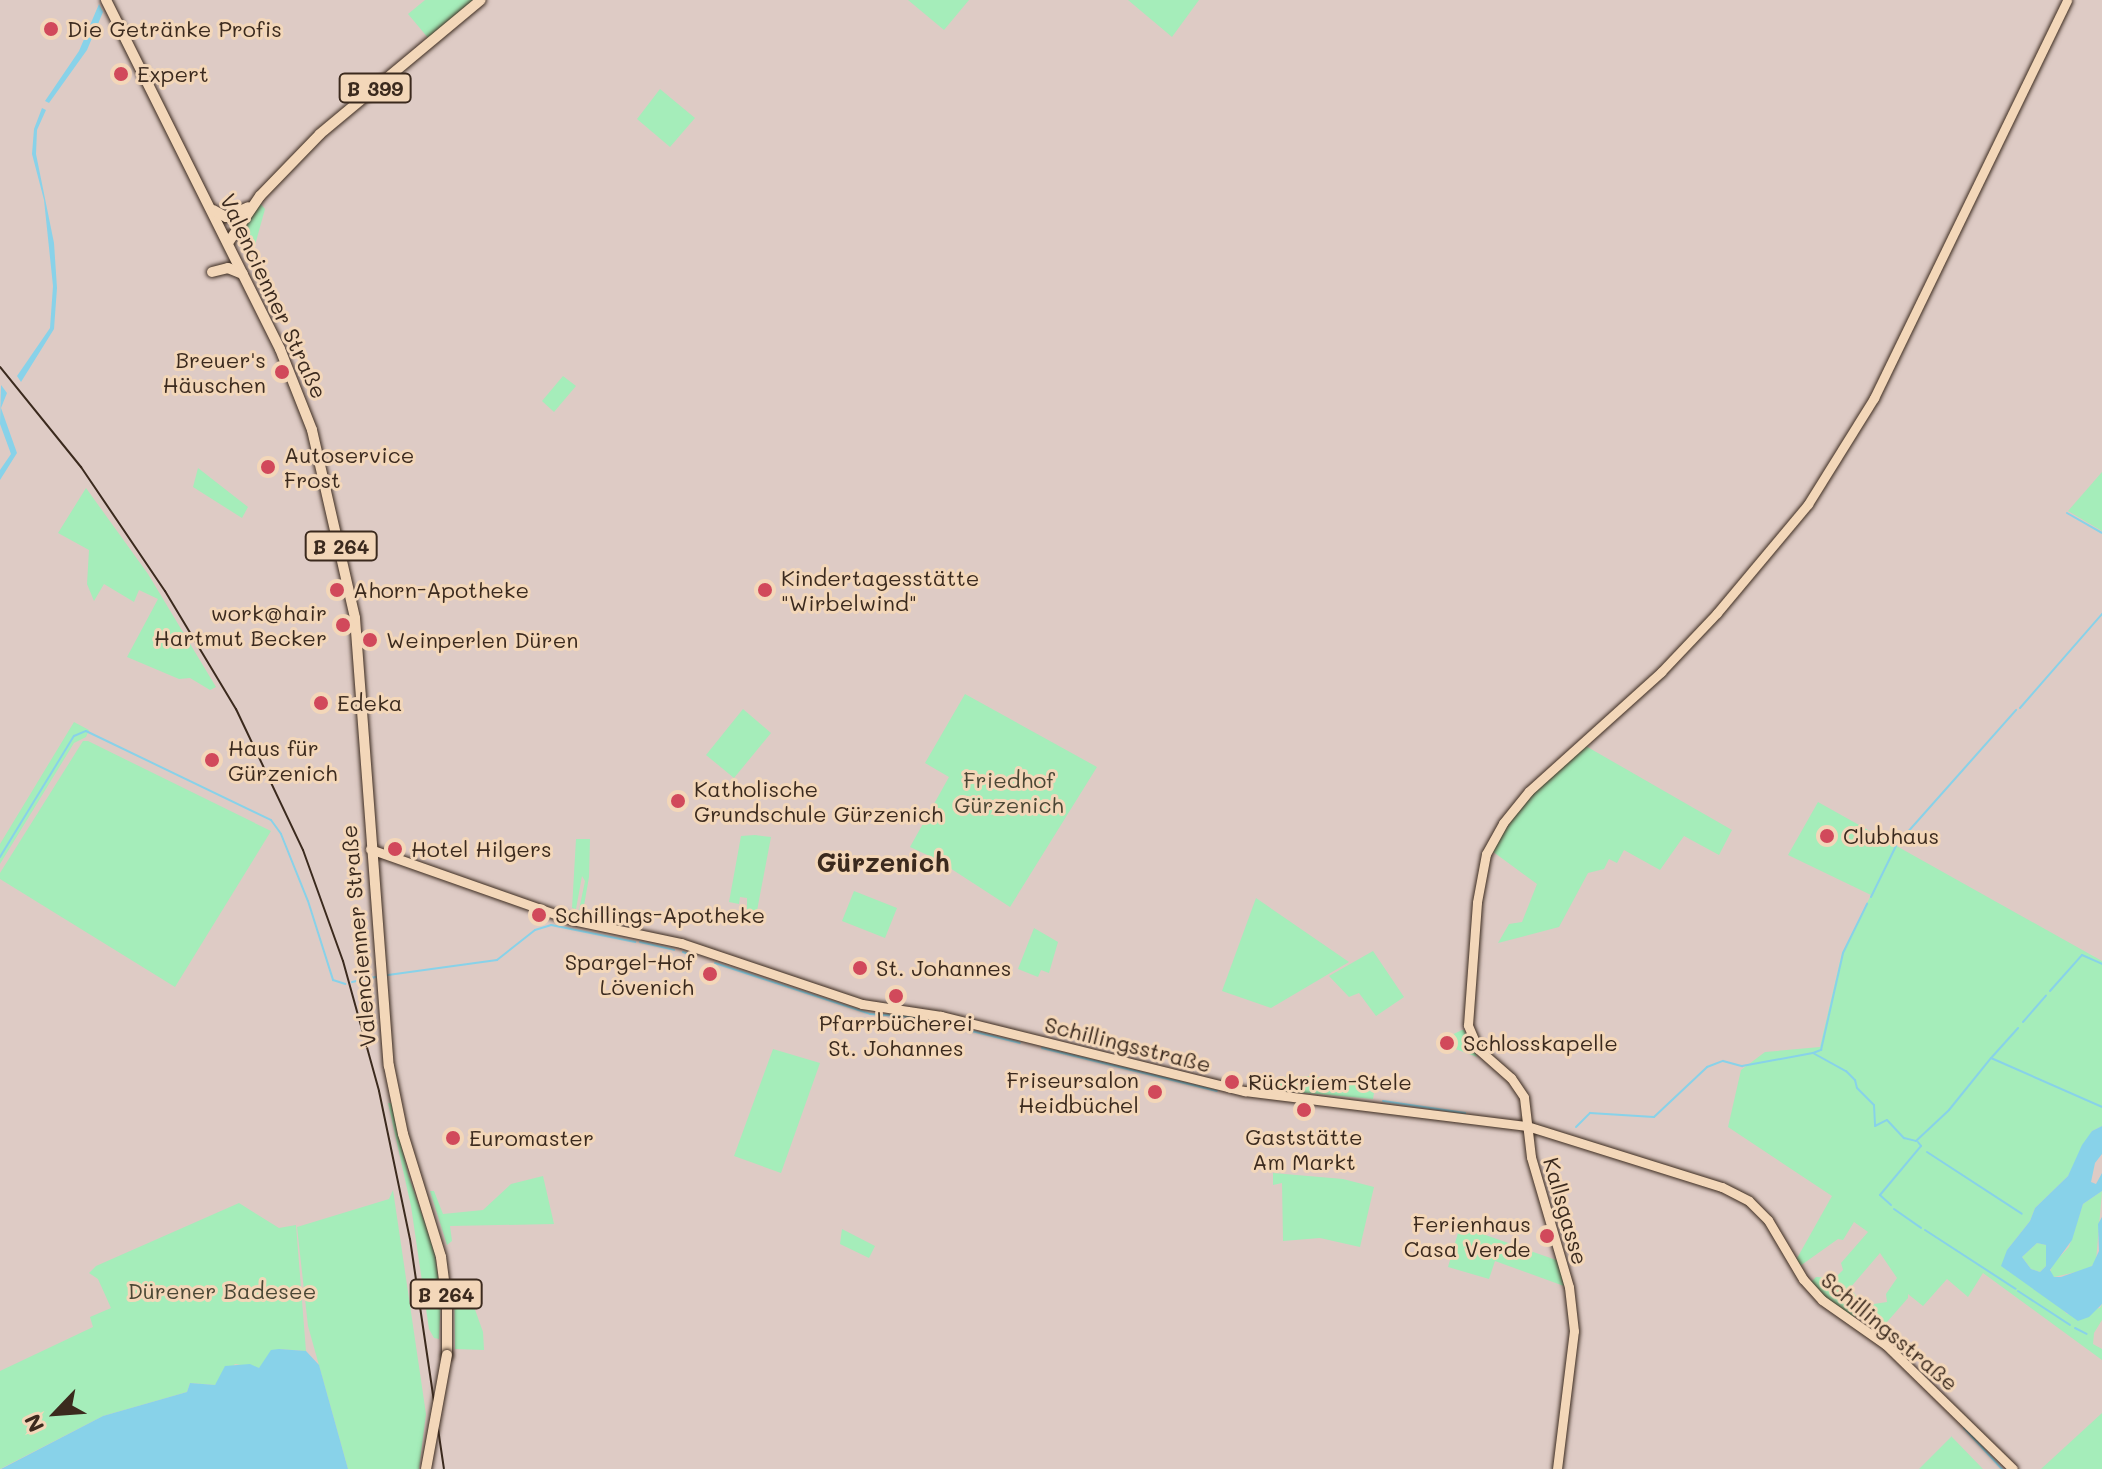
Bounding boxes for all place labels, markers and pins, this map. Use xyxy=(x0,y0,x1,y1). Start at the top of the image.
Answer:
place label: Die Getränke Profis xyxy=(67,16,282,42)
marker: Die Getränke Profis xyxy=(42,20,60,38)
place label: Expert xyxy=(137,61,209,87)
marker: Expert xyxy=(112,65,130,83)
place label: Breuer's Häuschen xyxy=(163,346,266,398)
marker: Breuer's Häuschen xyxy=(273,363,291,381)
place label: Autoservice Frost xyxy=(284,441,414,492)
marker: Autoservice Frost xyxy=(259,458,277,476)
place label: Kindertagesstätte "Wirbelwind" xyxy=(781,564,979,616)
place label: Ahorn-Apotheke xyxy=(353,577,529,603)
marker: Ahorn-Apotheke xyxy=(328,581,346,599)
marker: Kindertagesstätte "Wirbelwind" xyxy=(756,581,774,599)
place label: work@hair Hartmut Becker xyxy=(154,599,327,650)
marker: work@hair Hartmut Becker xyxy=(334,616,352,634)
place label: Weinperlen Düren xyxy=(386,627,578,653)
marker: Weinperlen Düren xyxy=(361,631,379,649)
place label: Edeka xyxy=(337,690,403,716)
marker: Edeka xyxy=(312,694,330,712)
place label: Haus für Gürzenich xyxy=(228,734,337,786)
marker: Haus für Gürzenich xyxy=(203,751,221,769)
place label: Katholische Grundschule Gürzenich xyxy=(694,775,943,826)
marker: Katholische Grundschule Gürzenich xyxy=(669,792,687,810)
place label: Clubhaus xyxy=(1843,823,1939,849)
marker: Clubhaus xyxy=(1818,827,1836,845)
place label: Hotel Hilgers xyxy=(411,836,552,862)
marker: Hotel Hilgers xyxy=(386,840,404,858)
place label: Schillings-Apotheke xyxy=(555,902,765,928)
marker: Schillings-Apotheke xyxy=(530,906,548,924)
place label: Spargel-Hof Lövenich xyxy=(565,948,694,1000)
place label: St. Johannes xyxy=(876,955,1012,981)
marker: St. Johannes xyxy=(851,959,869,977)
marker: Spargel-Hof Lövenich xyxy=(701,965,719,983)
marker: Pfarrbücherei St. Johannes xyxy=(887,987,905,1005)
place label: Pfarrbücherei St. Johannes xyxy=(819,1009,973,1060)
place label: Schlosskapelle xyxy=(1463,1030,1618,1056)
marker: Schlosskapelle xyxy=(1438,1034,1456,1052)
place label: Friseursalon Heidbüchel xyxy=(1006,1066,1139,1118)
place label: Rückriem-Stele xyxy=(1248,1069,1412,1095)
marker: Rückriem-Stele xyxy=(1223,1073,1241,1091)
marker: Friseursalon Heidbüchel xyxy=(1146,1083,1164,1101)
marker: Gaststätte Am Markt xyxy=(1295,1101,1313,1119)
place label: Gaststätte Am Markt xyxy=(1245,1123,1363,1174)
place label: Euromaster xyxy=(469,1125,594,1151)
marker: Euromaster xyxy=(444,1129,462,1147)
place label: Ferienhaus Casa Verde xyxy=(1404,1210,1531,1262)
marker: Ferienhaus Casa Verde xyxy=(1538,1227,1556,1245)

